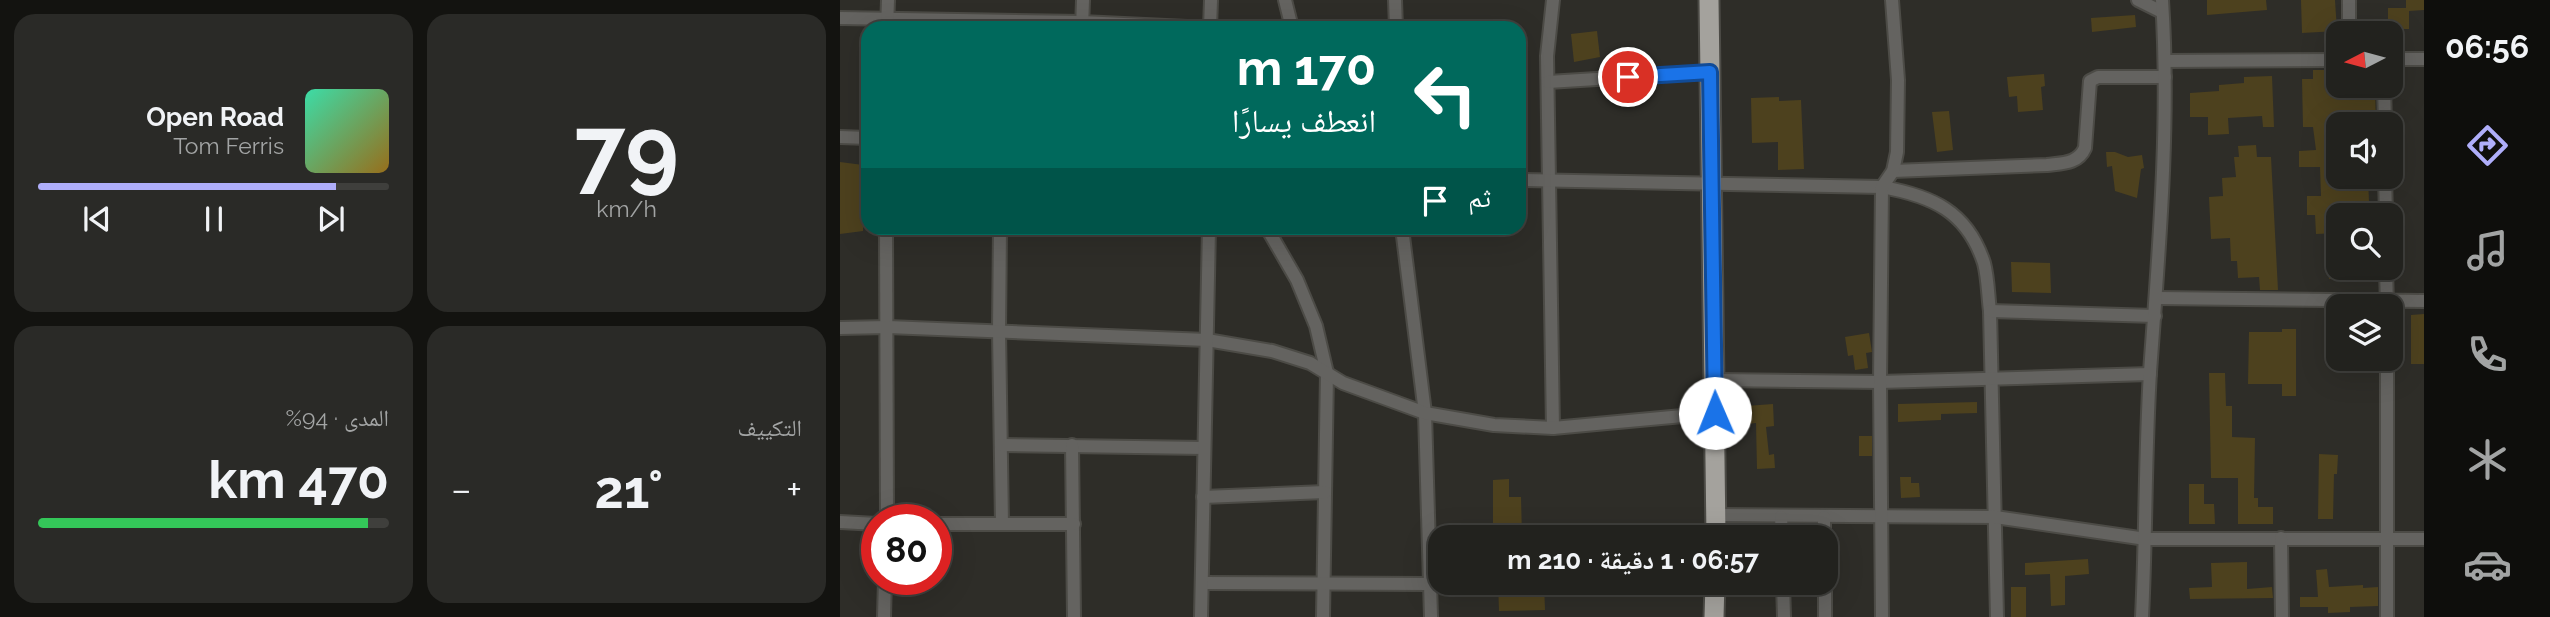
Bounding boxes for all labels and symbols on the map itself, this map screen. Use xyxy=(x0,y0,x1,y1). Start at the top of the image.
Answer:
north arrow xyxy=(2326,21,2403,98)
pin xyxy=(1598,47,1658,107)
position arrow xyxy=(1678,376,1752,450)
speed limit sign: 80 xyxy=(861,504,952,595)

